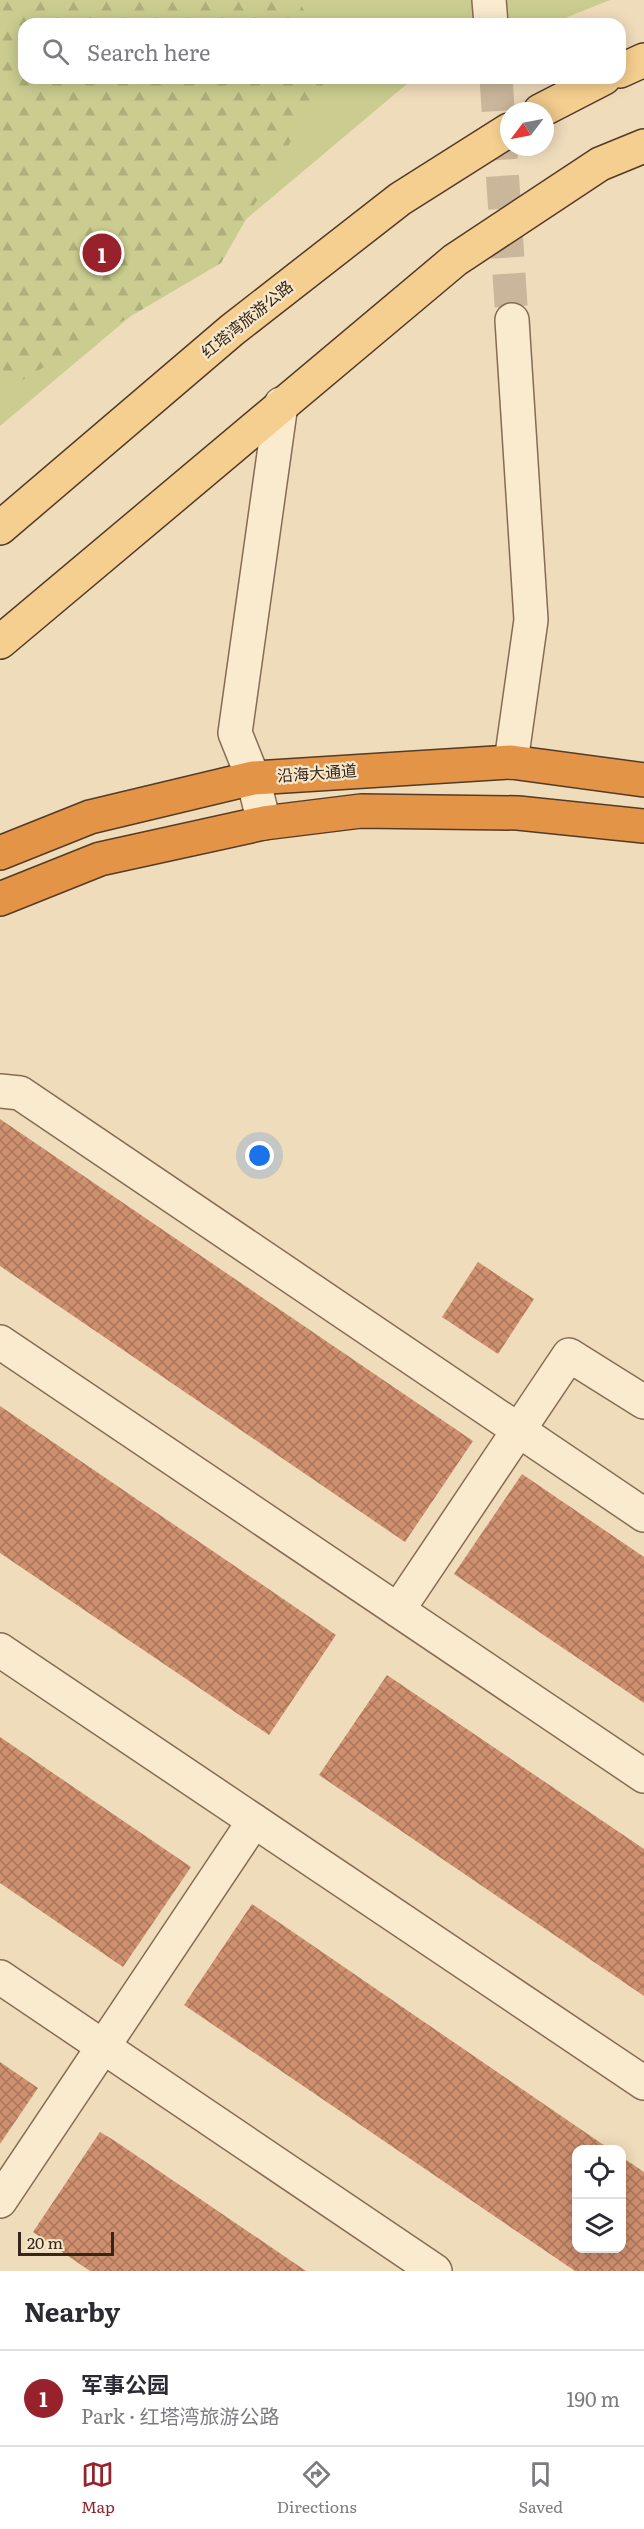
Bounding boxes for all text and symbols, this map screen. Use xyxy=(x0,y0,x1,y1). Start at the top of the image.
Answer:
search box xyxy=(18,18,626,84)
icon: search xyxy=(39,35,72,68)
text: Search here xyxy=(87,35,210,68)
north arrow xyxy=(500,102,554,156)
pin: 1 xyxy=(82,230,122,276)
street label: 红塔湾旅游公路 xyxy=(195,274,297,363)
street label: 沿海大通道 xyxy=(276,757,358,787)
your location xyxy=(245,1141,274,1170)
map controls xyxy=(572,2145,626,2253)
button: locate xyxy=(572,2145,626,2199)
button: layers xyxy=(572,2199,626,2253)
scale bar xyxy=(18,2229,114,2256)
text: 20 m xyxy=(27,2230,63,2254)
text: Nearby xyxy=(24,2291,120,2330)
text: 军事公园 xyxy=(81,2367,169,2400)
text: 1 xyxy=(39,2383,48,2413)
text: 190 m xyxy=(566,2383,620,2413)
text: Park · 红塔湾旅游公路 xyxy=(81,2400,280,2430)
tab: Map xyxy=(81,2458,115,2518)
tab: Directions xyxy=(277,2458,357,2518)
tab: Saved xyxy=(519,2458,563,2518)

